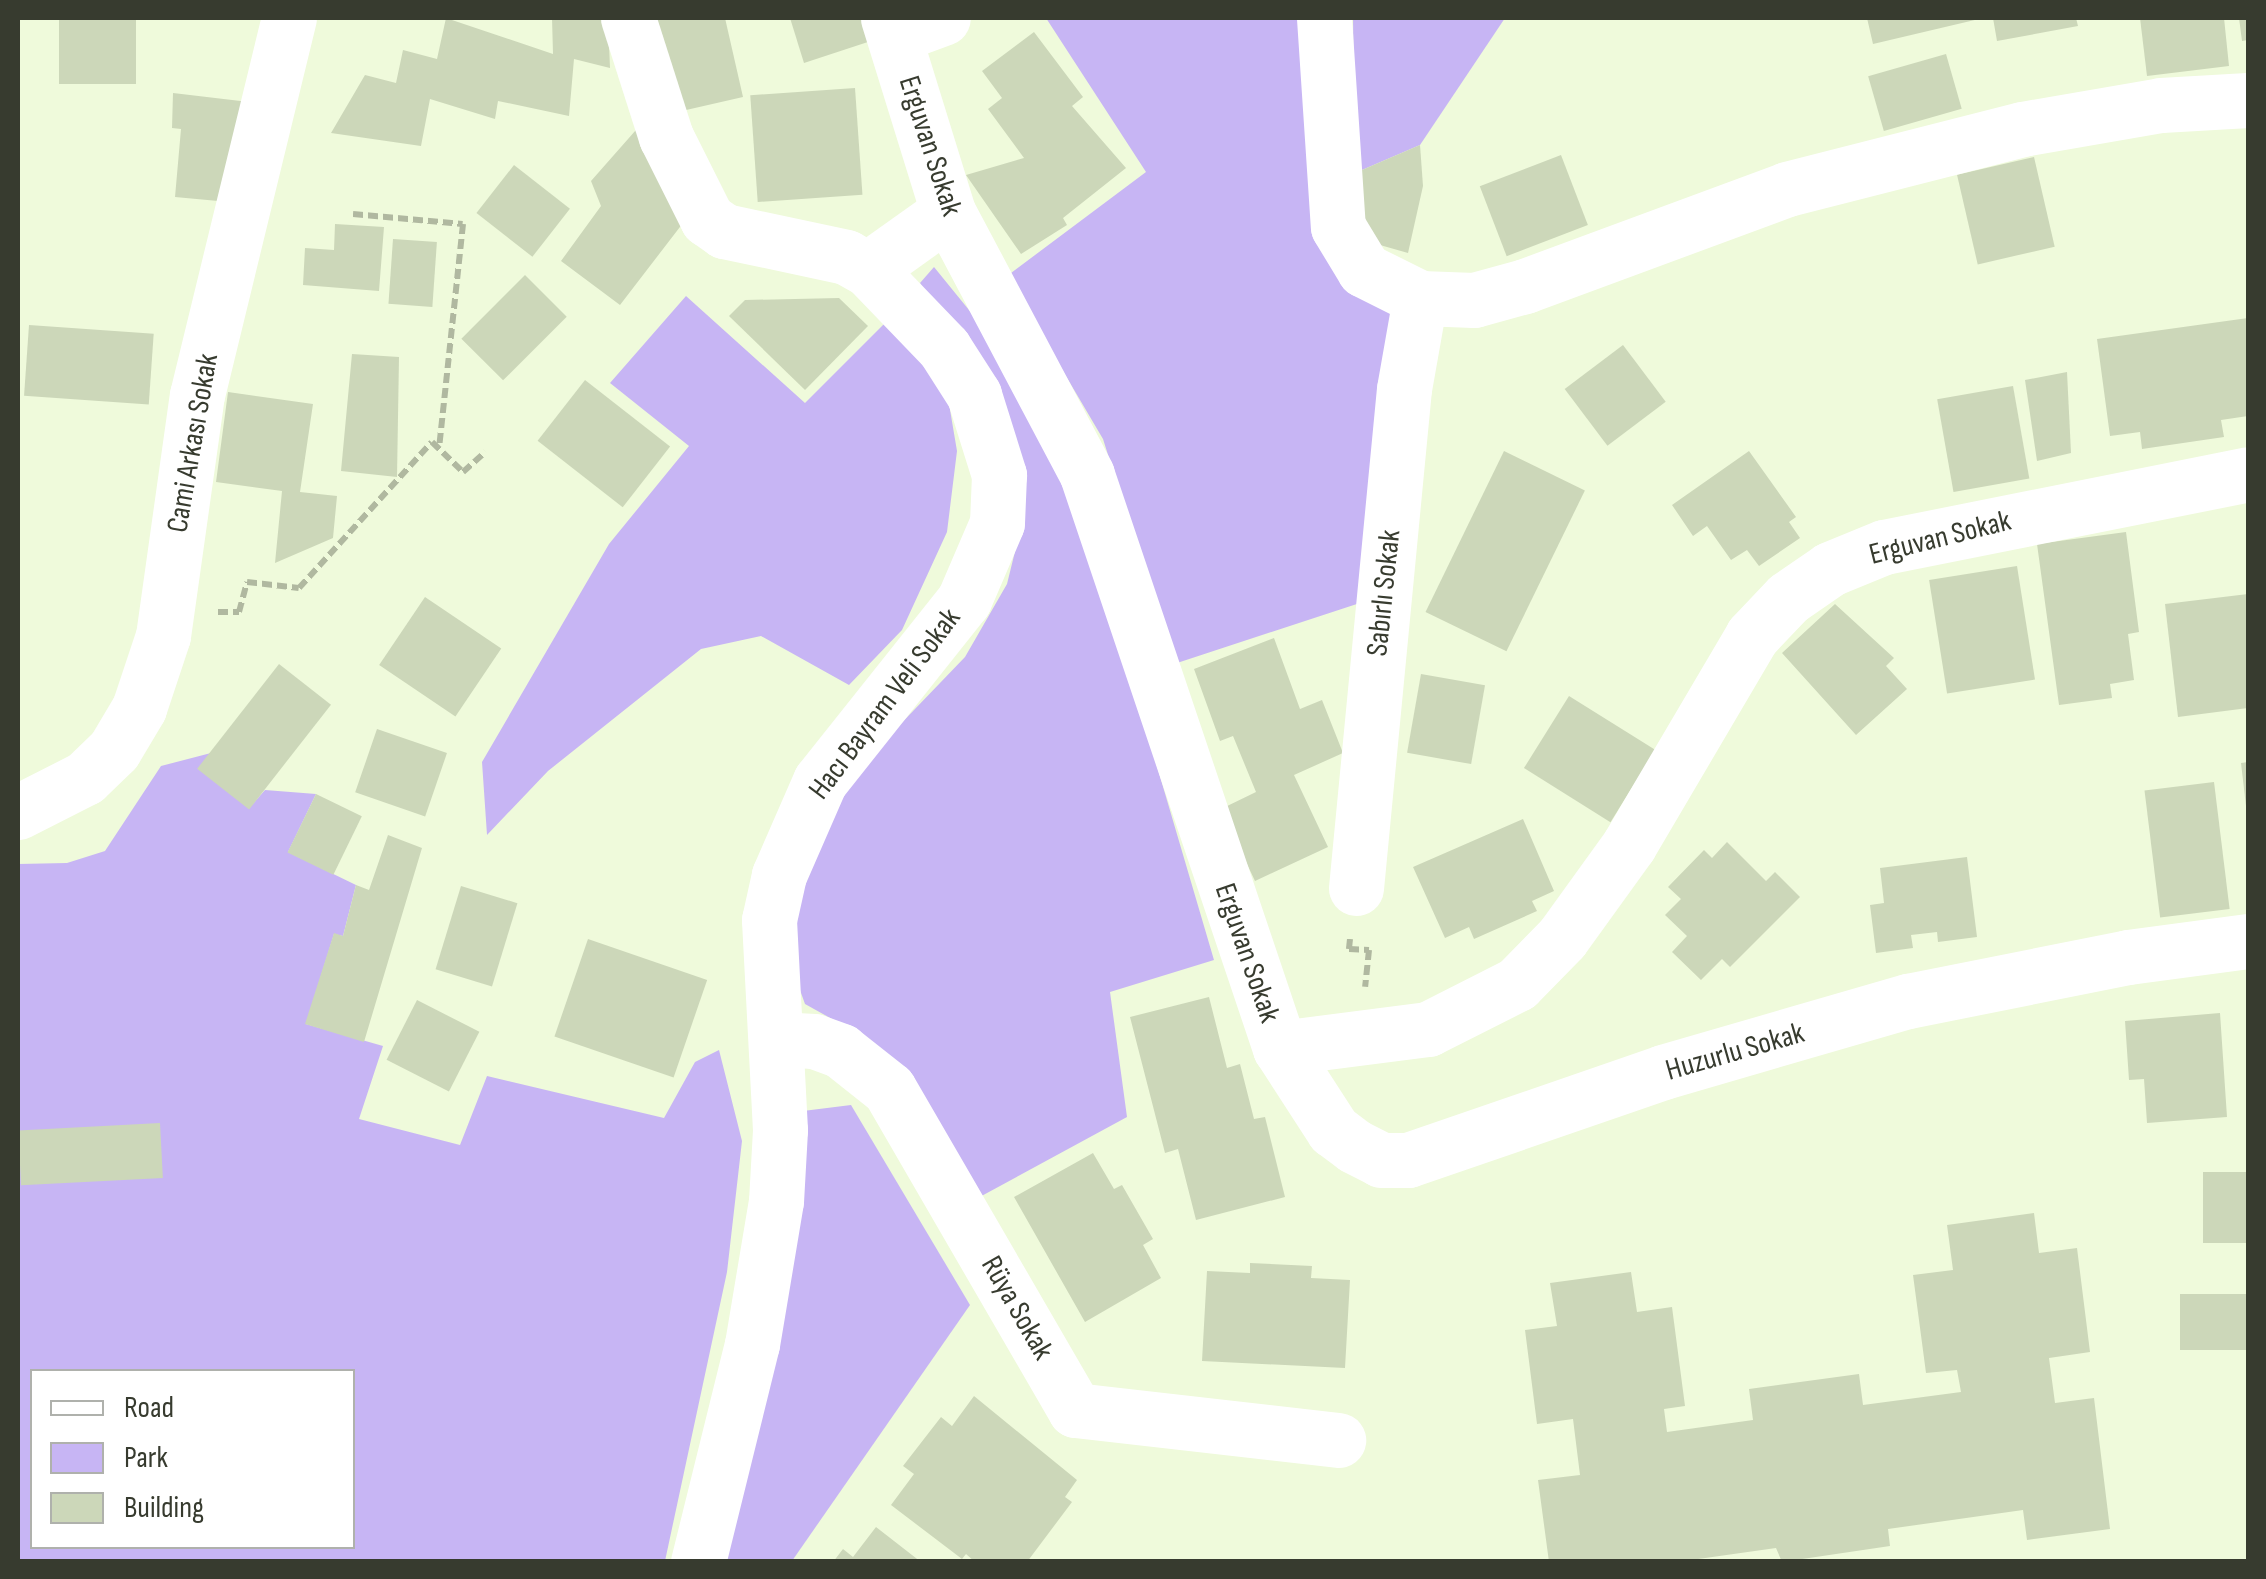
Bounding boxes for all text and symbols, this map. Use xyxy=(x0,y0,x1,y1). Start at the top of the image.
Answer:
street label: Erguvan Sokak xyxy=(891,72,969,220)
street label: Cami Arkası Sokak xyxy=(160,351,226,535)
street label: Erguvan Sokak xyxy=(1865,503,2015,573)
street label: Sabırlı Sokak xyxy=(1359,528,1409,658)
street label: Hacı Bayram Veli Sokak xyxy=(801,601,969,807)
street label: Erguvan Sokak xyxy=(1206,879,1288,1027)
street label: Huzurlu Sokak xyxy=(1662,1015,1808,1089)
street label: Rüya Sokak xyxy=(973,1250,1061,1366)
legend xyxy=(30,1369,355,1549)
text: Road xyxy=(124,1390,174,1426)
text: Park xyxy=(124,1440,168,1476)
text: Building xyxy=(124,1490,204,1526)

